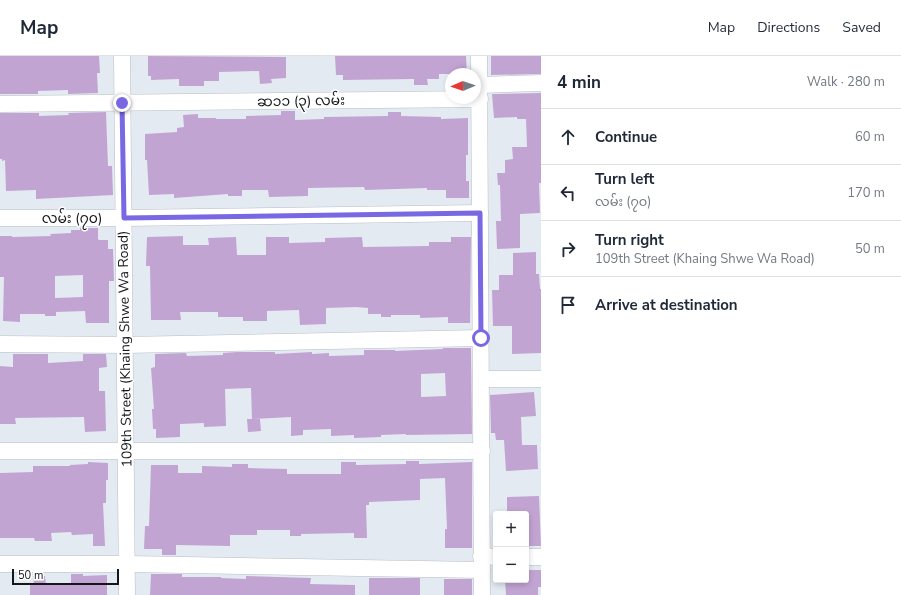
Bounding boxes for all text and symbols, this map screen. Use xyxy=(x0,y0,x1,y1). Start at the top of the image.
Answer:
text: Map xyxy=(20,15,58,41)
text: Map xyxy=(708,18,735,37)
text: Directions xyxy=(757,18,820,37)
text: Saved xyxy=(842,18,881,37)
north arrow xyxy=(445,68,481,104)
text: 4 min xyxy=(557,71,601,94)
text: Walk · 280 m xyxy=(807,73,885,91)
street label: ဆ၁၁ (၃) လမ်း xyxy=(257,90,345,113)
route end xyxy=(113,94,131,112)
icon: ahead xyxy=(557,126,579,148)
text: Continue xyxy=(595,127,657,147)
text: 60 m xyxy=(855,128,885,146)
text: Turn left xyxy=(595,169,654,189)
icon: left xyxy=(557,182,579,204)
text: 170 m xyxy=(847,184,885,202)
text: လမ်း (၇၀) xyxy=(595,193,651,211)
street label: လမ်း (၇၀) xyxy=(42,208,102,230)
street label: 109th Street (Khaing Shwe Wa Road) xyxy=(113,230,137,468)
text: Turn right xyxy=(595,230,664,250)
icon: right xyxy=(557,238,579,260)
text: 50 m xyxy=(855,240,885,258)
text: 109th Street (Khaing Shwe Wa Road) xyxy=(595,250,815,268)
icon: arrive xyxy=(557,294,579,316)
text: Arrive at destination xyxy=(595,295,738,315)
route start xyxy=(472,329,490,347)
map controls xyxy=(493,511,529,583)
button: + xyxy=(493,511,529,547)
button: − xyxy=(493,547,529,583)
scale bar xyxy=(12,567,119,586)
text: 50 m xyxy=(18,568,43,583)

